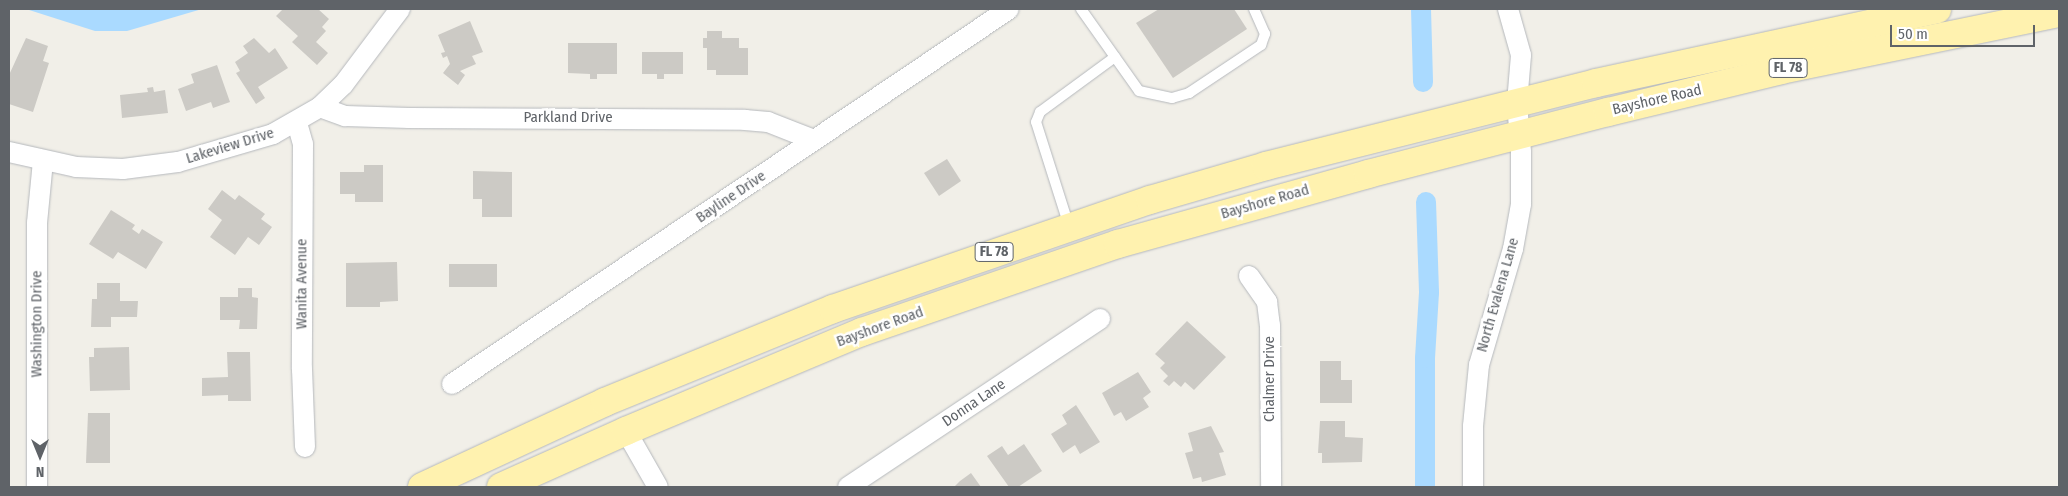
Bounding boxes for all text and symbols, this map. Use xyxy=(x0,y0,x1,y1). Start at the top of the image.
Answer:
scale bar xyxy=(1893,15,2038,47)
text: 50 m xyxy=(1898,25,1928,43)
road number: FL 78 xyxy=(1768,56,1808,80)
street label: Bayshore Road xyxy=(1611,81,1703,119)
street label: Parkland Drive xyxy=(523,109,613,127)
street label: Lakeview Drive xyxy=(184,124,276,168)
street label: Bayline Drive xyxy=(693,167,769,227)
street label: Bayshore Road xyxy=(1219,181,1311,223)
street label: North Evalena Lane xyxy=(1473,236,1523,354)
street label: Wanita Avenue xyxy=(293,239,311,329)
road number: FL 78 xyxy=(974,240,1014,264)
street label: Washington Drive xyxy=(28,271,46,377)
street label: Bayshore Road xyxy=(834,303,926,351)
street label: Chalmer Drive xyxy=(1261,336,1279,422)
street label: Donna Lane xyxy=(939,375,1009,431)
north arrow xyxy=(15,431,65,481)
text: N xyxy=(36,463,44,480)

